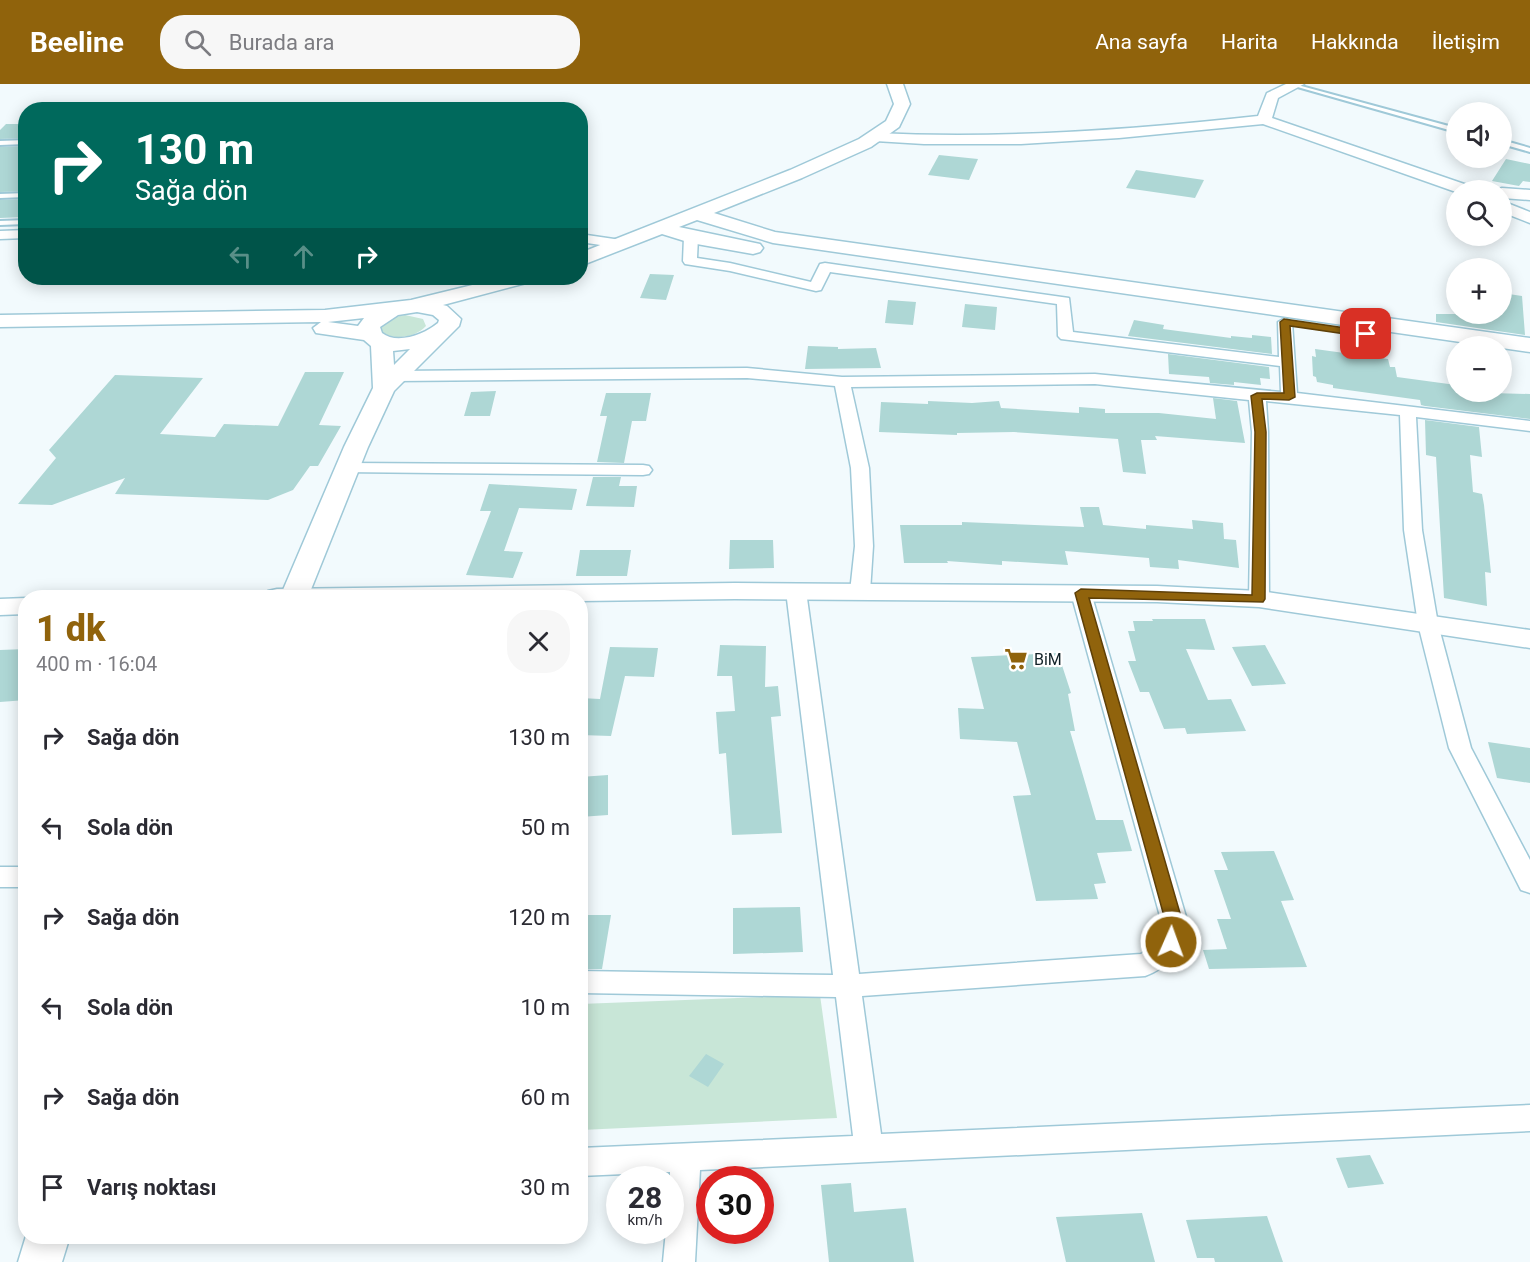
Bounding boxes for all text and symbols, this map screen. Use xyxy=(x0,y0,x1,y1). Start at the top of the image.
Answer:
search box xyxy=(160,15,580,69)
text: Beeline xyxy=(30,26,124,59)
icon: search xyxy=(181,26,214,59)
text: Burada ara xyxy=(229,30,334,55)
text: Ana sayfa xyxy=(1095,30,1188,54)
text: Harita xyxy=(1221,30,1278,54)
text: Hakkında xyxy=(1311,30,1399,54)
text: İletişim xyxy=(1432,30,1500,54)
map controls xyxy=(1446,102,1512,402)
button: sound xyxy=(1446,102,1512,168)
text: 130 m xyxy=(135,125,254,174)
icon: right xyxy=(36,126,114,204)
text: Sağa dön xyxy=(135,175,248,207)
button: search xyxy=(1446,180,1512,246)
icon: left xyxy=(224,240,257,273)
icon: ahead xyxy=(287,240,320,273)
icon: right xyxy=(350,240,383,273)
button: + xyxy=(1446,258,1512,324)
pin xyxy=(1340,308,1391,359)
icon: arrive xyxy=(1349,317,1382,350)
button: − xyxy=(1446,336,1512,402)
text: 1 dk xyxy=(36,608,105,650)
button: close xyxy=(507,610,570,673)
supermarket icon: BiM xyxy=(1003,646,1029,672)
place label: BiM xyxy=(1034,650,1062,669)
text: 400 m · 16:04 xyxy=(36,652,157,676)
icon: right xyxy=(36,721,69,754)
text: Sağa dön xyxy=(87,725,179,750)
text: 130 m xyxy=(508,725,570,750)
icon: left xyxy=(36,811,69,844)
text: Sola dön xyxy=(87,815,173,840)
text: 50 m xyxy=(521,815,570,840)
icon: right xyxy=(36,901,69,934)
text: Sağa dön xyxy=(87,905,179,930)
text: 120 m xyxy=(508,905,570,930)
position arrow xyxy=(1139,910,1203,974)
icon: left xyxy=(36,991,69,1024)
text: Sola dön xyxy=(87,995,173,1020)
text: 10 m xyxy=(521,995,570,1020)
icon: right xyxy=(36,1081,69,1114)
text: Sağa dön xyxy=(87,1085,179,1110)
text: 60 m xyxy=(521,1085,570,1110)
speed limit sign: 30 xyxy=(696,1166,774,1244)
icon: arrive xyxy=(36,1171,69,1204)
text: Varış noktası xyxy=(87,1175,217,1200)
text: 30 m xyxy=(521,1175,570,1200)
text: 28 xyxy=(628,1180,662,1215)
text: km/h xyxy=(627,1211,663,1229)

